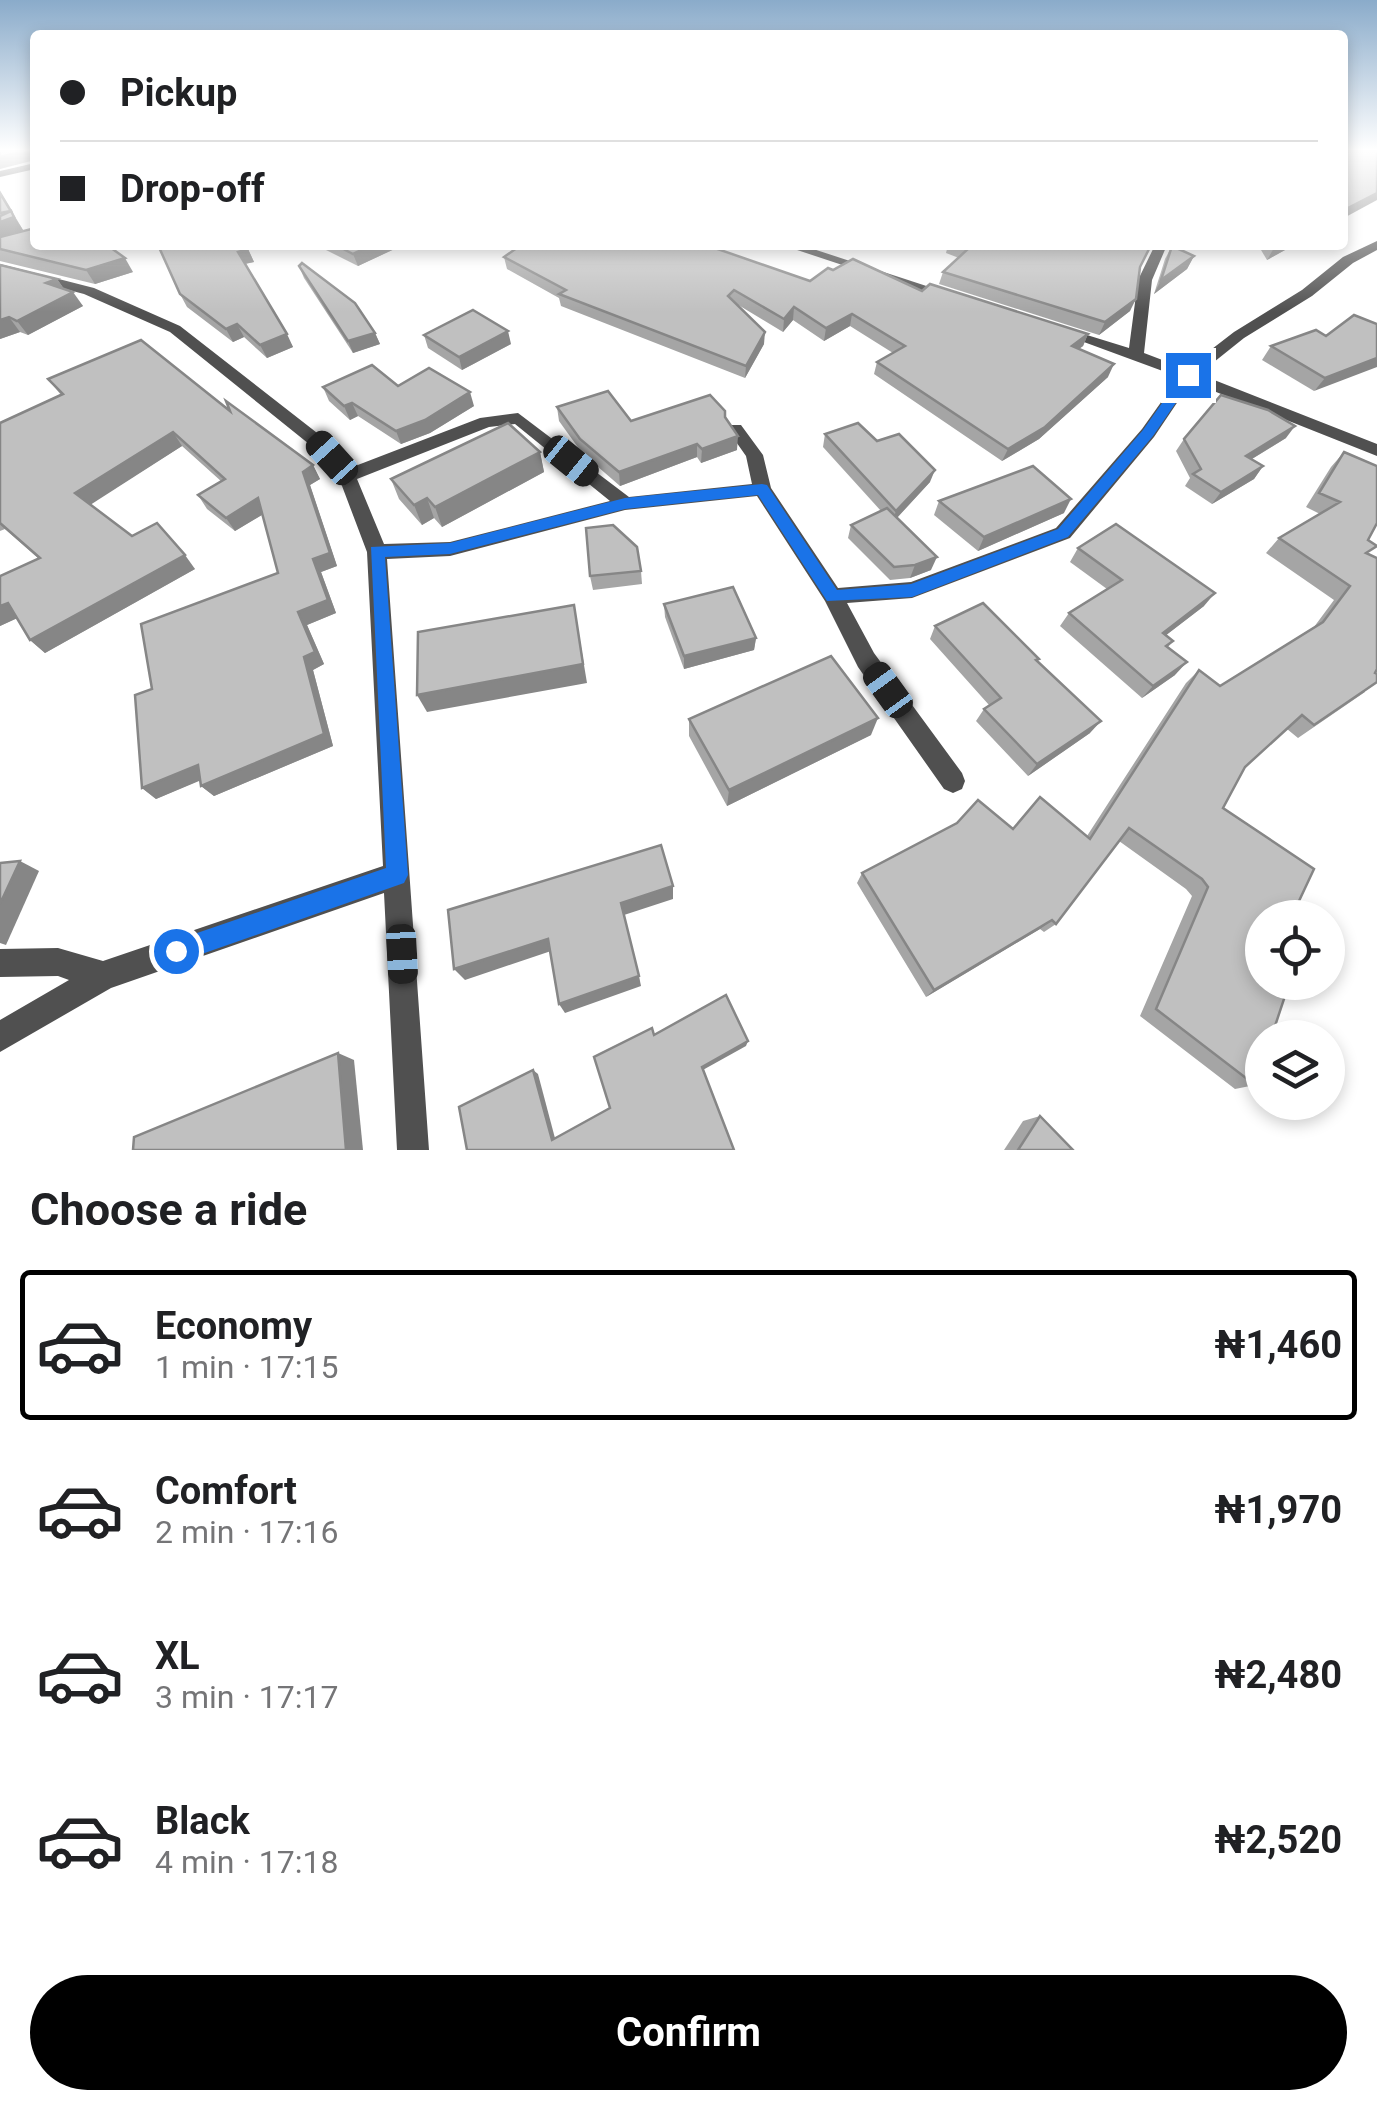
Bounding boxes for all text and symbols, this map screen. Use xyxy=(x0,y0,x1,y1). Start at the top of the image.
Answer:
text: Pickup xyxy=(120,71,237,115)
text: Drop-off xyxy=(120,167,265,211)
route end xyxy=(1166,353,1211,398)
car xyxy=(301,426,363,490)
car xyxy=(538,430,604,492)
car xyxy=(858,657,918,723)
map controls xyxy=(1245,900,1345,1120)
button: locate xyxy=(1245,900,1345,1000)
car xyxy=(385,923,419,985)
route start xyxy=(154,929,199,974)
button: layers xyxy=(1245,1020,1345,1120)
text: Choose a ride xyxy=(30,1183,307,1236)
icon: car xyxy=(35,1300,125,1390)
text: Economy xyxy=(155,1304,312,1348)
text: ₦1,460 xyxy=(1215,1323,1342,1367)
text: 1 min · 17:15 xyxy=(155,1348,338,1386)
icon: car xyxy=(35,1465,125,1555)
text: Comfort xyxy=(155,1469,297,1513)
text: ₦1,970 xyxy=(1215,1488,1342,1532)
text: 2 min · 17:16 xyxy=(155,1513,338,1551)
icon: car xyxy=(35,1630,125,1720)
text: XL xyxy=(155,1634,200,1678)
text: ₦2,480 xyxy=(1215,1653,1342,1697)
text: 3 min · 17:17 xyxy=(155,1678,338,1716)
icon: car xyxy=(35,1795,125,1885)
text: Black xyxy=(155,1799,250,1843)
text: ₦2,520 xyxy=(1215,1818,1342,1862)
text: 4 min · 17:18 xyxy=(155,1843,338,1881)
button: Confirm xyxy=(30,1975,1347,2090)

